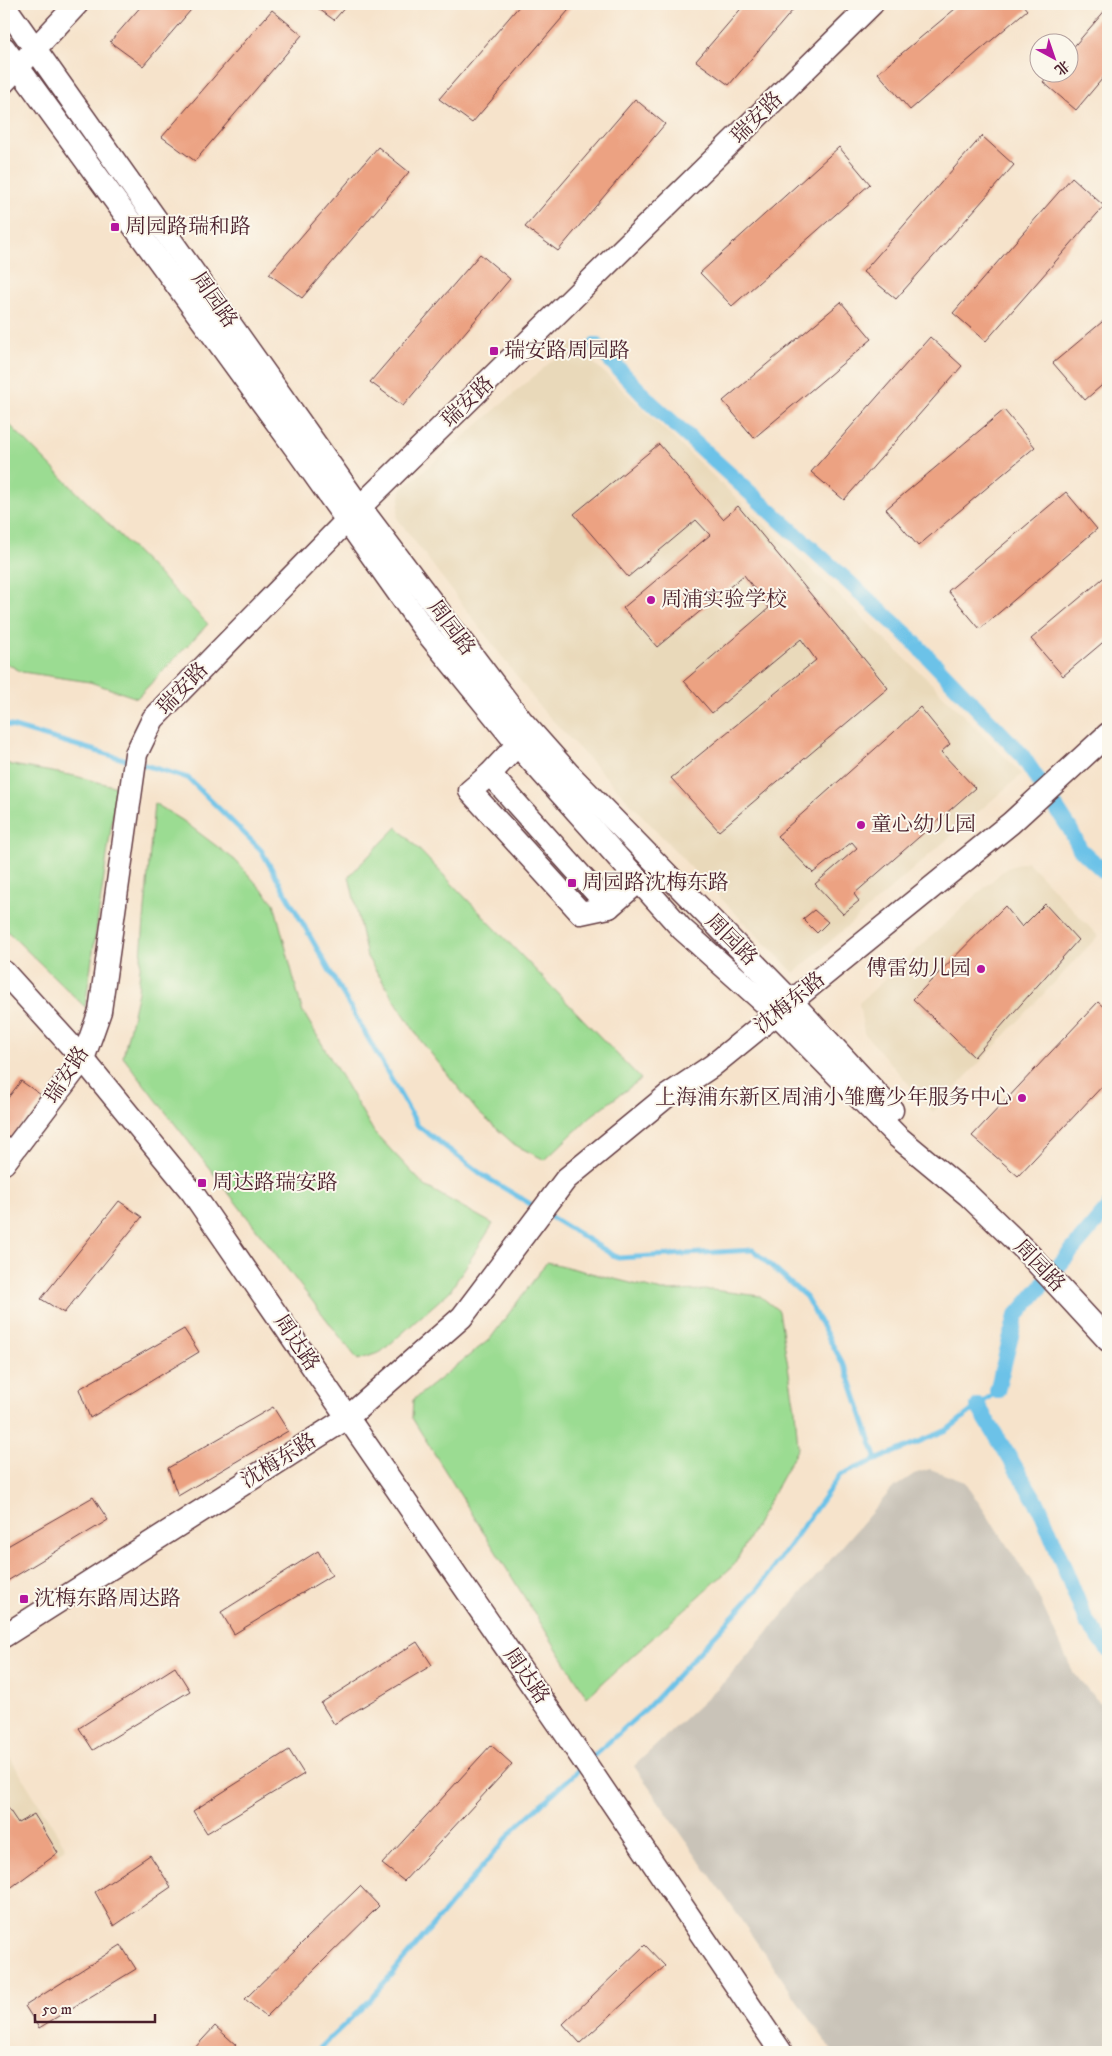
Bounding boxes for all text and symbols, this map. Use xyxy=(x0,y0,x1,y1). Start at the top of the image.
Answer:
north arrow xyxy=(1030,32,1080,82)
text: 北 xyxy=(1051,56,1073,79)
street label: 瑞安路 xyxy=(726,87,788,149)
place label: 周园路瑞和路 xyxy=(125,214,251,240)
marker: 周园路瑞和路 xyxy=(109,221,121,233)
street label: 周园路 xyxy=(185,267,243,333)
place label: 瑞安路周园路 xyxy=(504,338,630,364)
marker: 瑞安路周园路 xyxy=(488,345,500,357)
street label: 瑞安路 xyxy=(436,371,500,433)
place label: 周浦实验学校 xyxy=(661,587,787,613)
marker: 周浦实验学校 xyxy=(645,594,657,606)
street label: 周园路 xyxy=(422,595,480,661)
street label: 瑞安路 xyxy=(152,657,214,721)
place label: 童心幼儿园 xyxy=(871,812,976,838)
marker: 童心幼儿园 xyxy=(855,819,867,831)
place label: 周园路沈梅东路 xyxy=(582,870,729,896)
marker: 周园路沈梅东路 xyxy=(566,877,578,889)
street label: 周园路 xyxy=(700,909,762,971)
place label: 傅雷幼儿园 xyxy=(866,956,971,982)
marker: 傅雷幼儿园 xyxy=(975,963,987,975)
street label: 沈梅东路 xyxy=(749,966,831,1040)
street label: 瑞安路 xyxy=(39,1042,95,1108)
place label: 上海浦东新区周浦小雏鹰少年服务中心 xyxy=(655,1085,1012,1111)
marker: 上海浦东新区周浦小雏鹰少年服务中心 xyxy=(1016,1092,1028,1104)
place label: 周达路瑞安路 xyxy=(212,1170,338,1196)
marker: 周达路瑞安路 xyxy=(196,1177,208,1189)
street label: 周园路 xyxy=(1008,1234,1070,1298)
street label: 周达路 xyxy=(268,1310,324,1376)
street label: 沈梅东路 xyxy=(236,1428,322,1494)
place label: 沈梅东路周达路 xyxy=(34,1586,181,1612)
marker: 沈梅东路周达路 xyxy=(18,1593,30,1605)
street label: 周达路 xyxy=(497,1643,555,1709)
scale bar xyxy=(35,1991,155,2023)
text: 50 m xyxy=(42,2000,72,2019)

